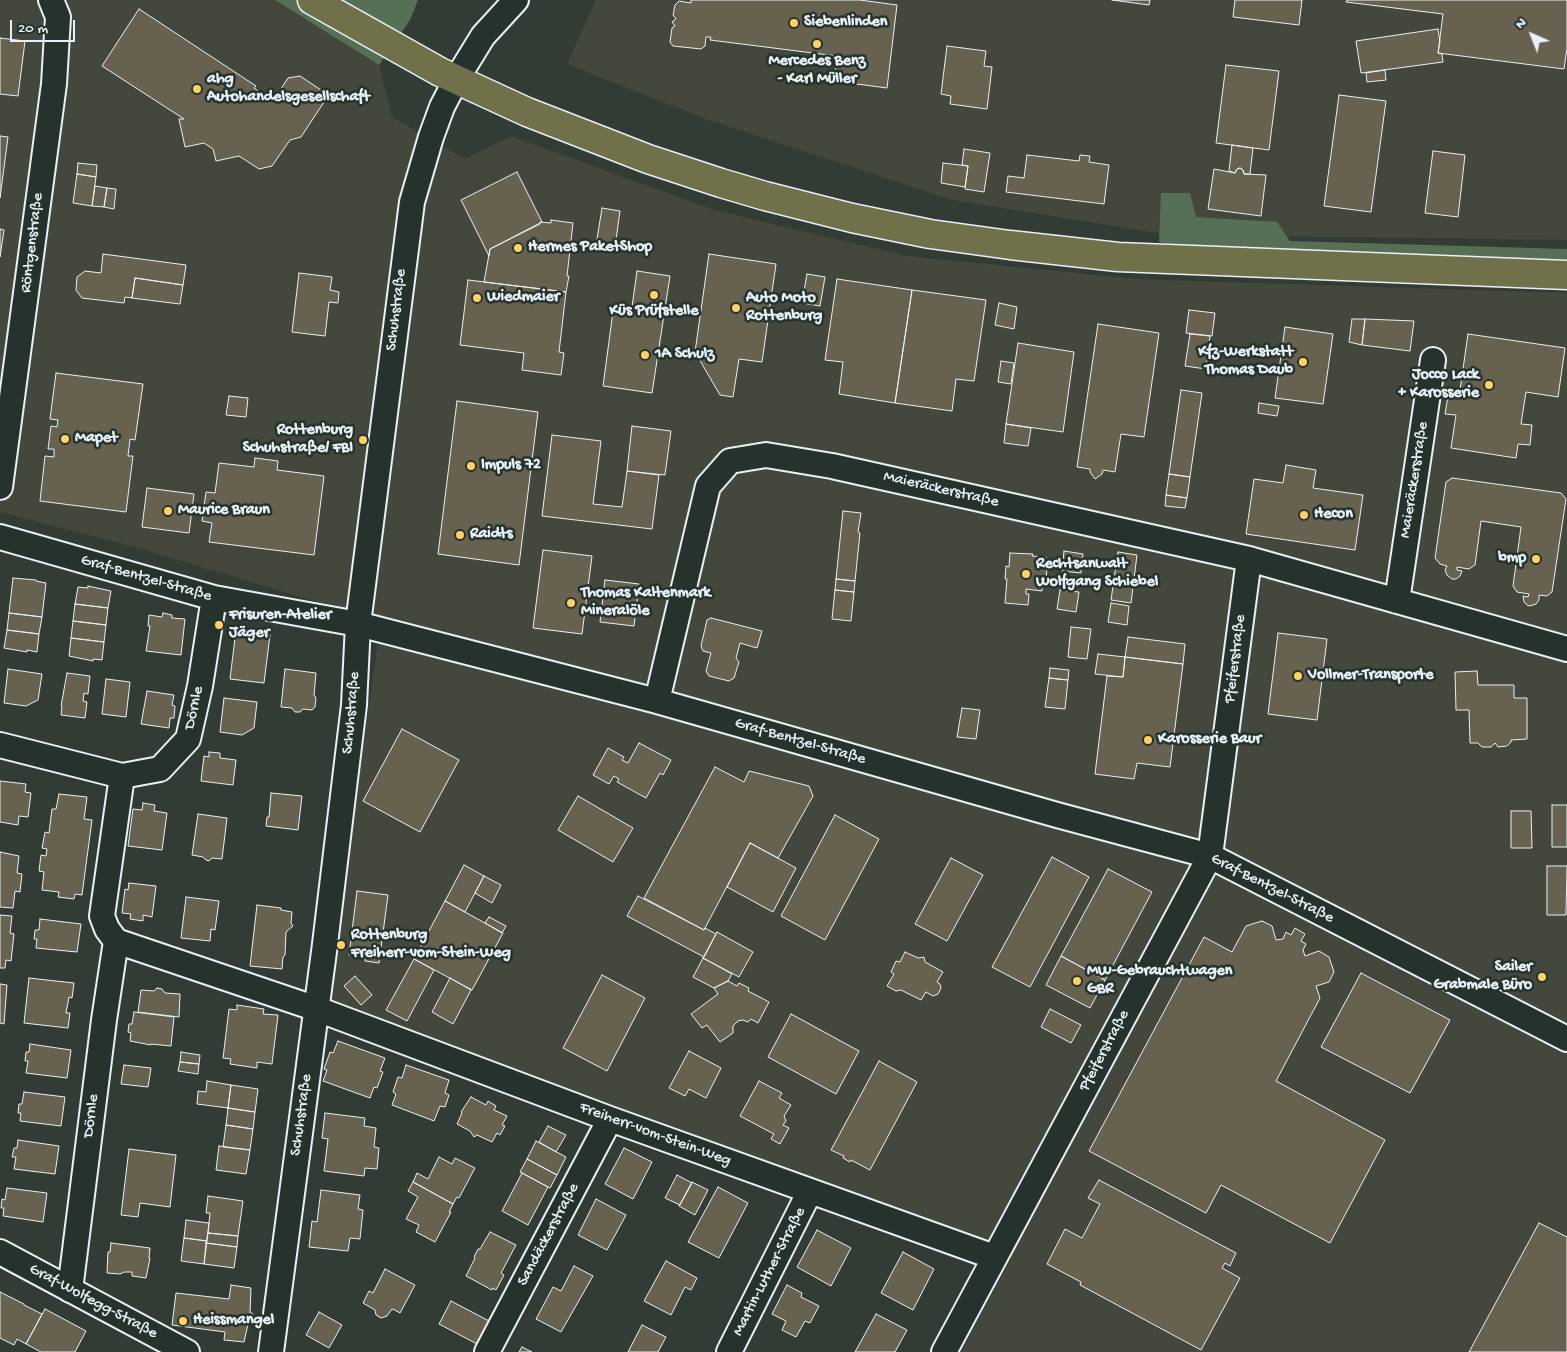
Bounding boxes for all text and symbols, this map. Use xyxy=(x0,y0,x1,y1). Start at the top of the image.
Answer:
scale bar xyxy=(12,10,78,42)
north arrow xyxy=(1507,10,1557,60)
place label: Siebenlinden xyxy=(804,13,887,33)
text: N xyxy=(1512,15,1530,33)
marker: Siebenlinden xyxy=(788,17,800,29)
text: 20 m xyxy=(18,20,48,38)
marker: Mercedes Benz - Karl Müller xyxy=(811,38,823,50)
place label: Mercedes Benz - Karl Müller xyxy=(768,52,866,90)
place label: ahg Autohandelsgesellschaft xyxy=(207,70,370,108)
marker: ahg Autohandelsgesellschaft xyxy=(191,83,203,95)
street label: Röntgenstraße xyxy=(17,192,49,294)
place label: Hermes PaketShop xyxy=(528,238,652,258)
marker: Hermes PaketShop xyxy=(512,242,524,254)
street label: Schuhstraße xyxy=(382,268,412,352)
place label: Wiedmaier xyxy=(487,288,559,308)
marker: Küs Prüfstelle xyxy=(648,289,660,301)
place label: Auto Moto Rottenburg xyxy=(746,289,822,327)
marker: Wiedmaier xyxy=(471,292,483,304)
place label: Küs Prüfstelle xyxy=(610,302,698,322)
marker: Auto Moto Rottenburg xyxy=(730,302,742,314)
place label: Kfz-Werkstatt Thomas Daub xyxy=(1198,343,1293,381)
place label: 1A Schulz xyxy=(655,345,714,365)
marker: 1A Schulz xyxy=(639,349,651,361)
marker: Kfz-Werkstatt Thomas Daub xyxy=(1297,356,1309,368)
place label: Jocco Lack + Karosserie xyxy=(1398,366,1479,404)
marker: Jocco Lack + Karosserie xyxy=(1483,379,1495,391)
street label: Maieräckerstraße xyxy=(1396,420,1434,540)
place label: Rottenburg Schuhstraße/ FBI xyxy=(243,421,353,459)
place label: Mapet xyxy=(75,429,118,449)
marker: Mapet xyxy=(59,433,71,445)
marker: Rottenburg Schuhstraße/ FBI xyxy=(357,434,369,446)
place label: Impuls 72 xyxy=(481,456,541,476)
marker: Impuls 72 xyxy=(465,460,477,472)
street label: Maieräckerstraße xyxy=(881,467,1001,513)
place label: Maurice Braun xyxy=(178,501,270,521)
marker: Maurice Braun xyxy=(162,505,174,517)
place label: Hecon xyxy=(1314,505,1353,525)
marker: Hecon xyxy=(1298,509,1310,521)
place label: Raidts xyxy=(470,525,513,545)
marker: Raidts xyxy=(454,529,466,541)
place label: bmp xyxy=(1498,549,1526,569)
street label: Graf-Bentzel-Straße xyxy=(78,551,214,607)
marker: bmp xyxy=(1530,553,1542,565)
place label: Rechtsanwalt Wolfgang Schiebel xyxy=(1036,555,1158,593)
marker: Rechtsanwalt Wolfgang Schiebel xyxy=(1020,568,1032,580)
place label: Thomas Kaltenmark Mineralöle xyxy=(581,584,711,622)
marker: Thomas Kaltenmark Mineralöle xyxy=(565,597,577,609)
place label: Frisuren-Atelier Jäger xyxy=(229,606,331,644)
street label: Pfeiferstraße xyxy=(1221,614,1251,704)
marker: Frisuren-Atelier Jäger xyxy=(213,619,225,631)
place label: Vollmer-Transporte xyxy=(1308,666,1433,686)
marker: Vollmer-Transporte xyxy=(1292,670,1304,682)
street label: Schuhstraße xyxy=(339,671,365,755)
street label: Dörnle xyxy=(181,685,209,731)
street label: Graf-Bentzel-Straße xyxy=(732,714,868,770)
place label: Karosserie Baur xyxy=(1158,730,1261,750)
marker: Karosserie Baur xyxy=(1142,734,1154,746)
street label: Graf-Bentzel-Straße xyxy=(1207,850,1337,928)
place label: Rottenburg Freiherr-vom-Stein-Weg xyxy=(351,926,511,964)
marker: Rottenburg Freiherr-vom-Stein-Weg xyxy=(335,939,347,951)
place label: Sailer Grabmale Büro xyxy=(1433,958,1532,996)
place label: MW-Gebrauchtwagen GBR xyxy=(1087,962,1232,1000)
marker: Sailer Grabmale Büro xyxy=(1536,971,1548,983)
marker: MW-Gebrauchtwagen GBR xyxy=(1071,975,1083,987)
street label: Pfeiferstraße xyxy=(1076,1007,1134,1095)
street label: Schuhstraße xyxy=(287,1073,317,1157)
street label: Dörnle xyxy=(80,1093,104,1139)
street label: Freiherr-vom-Stein-Weg xyxy=(577,1099,733,1171)
street label: Sandäckerstraße xyxy=(514,1180,584,1290)
street label: Martin-Luther-Straße xyxy=(729,1204,811,1340)
street label: Graf-Wolfegg-Straße xyxy=(25,1260,161,1344)
place label: Heissmangel xyxy=(193,1311,274,1331)
marker: Heissmangel xyxy=(177,1315,189,1327)

